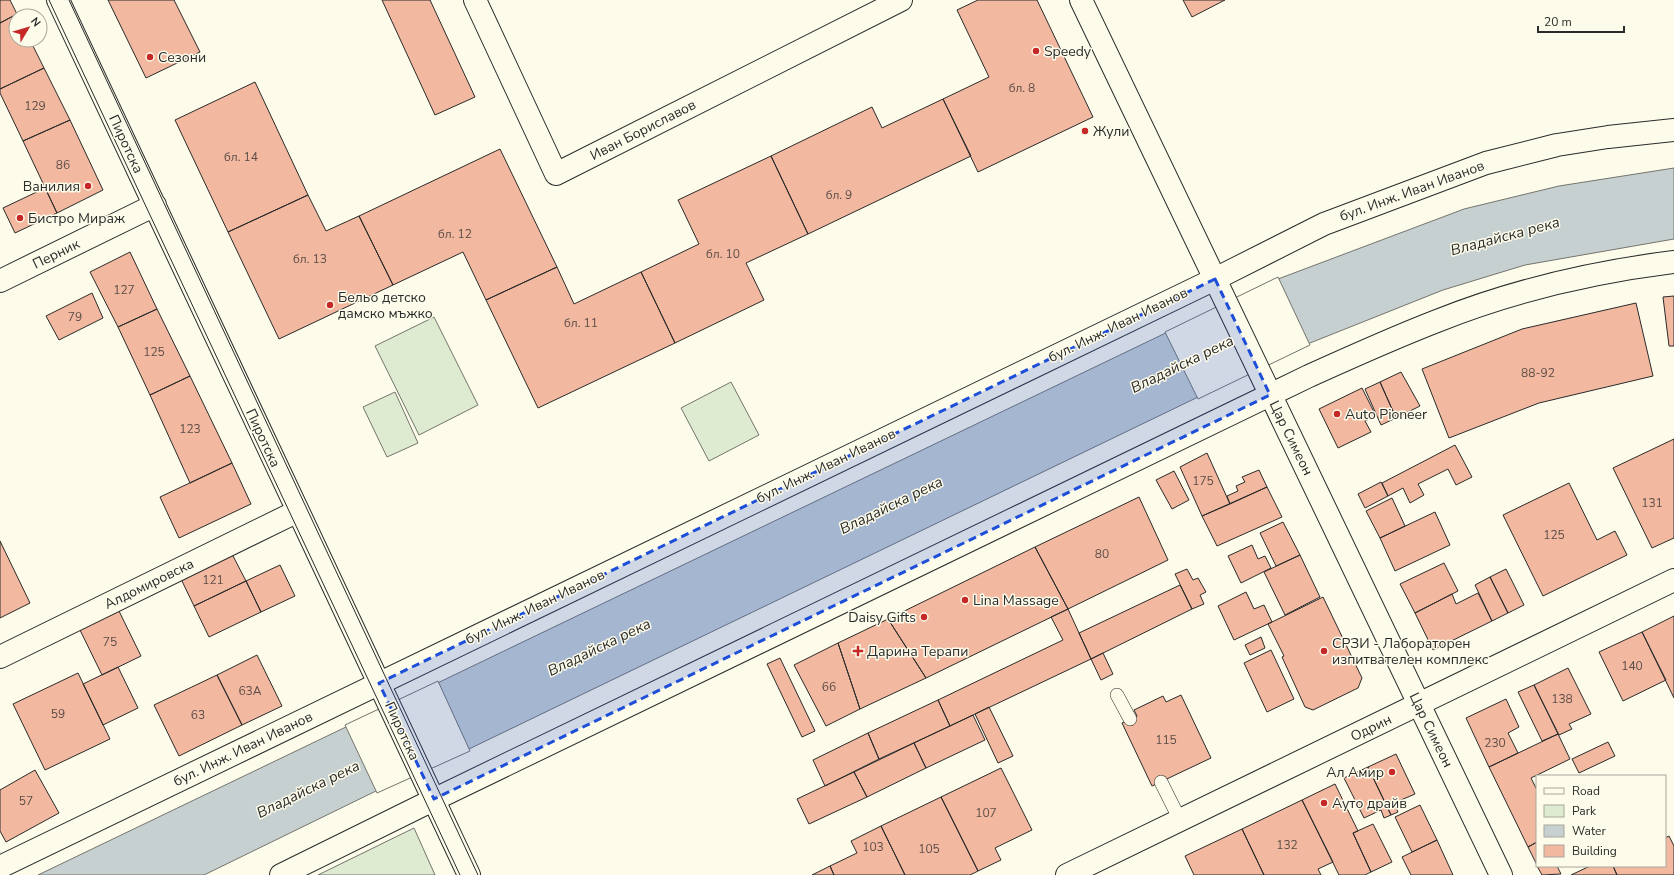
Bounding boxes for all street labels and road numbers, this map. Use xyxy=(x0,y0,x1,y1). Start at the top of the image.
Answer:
street label: Иван Бориславов xyxy=(587,95,700,165)
street label: Пиротска xyxy=(104,112,148,176)
street label: бул. Инж. Иван Иванов xyxy=(1337,156,1487,226)
street label: Перник xyxy=(29,234,83,274)
street label: бул. Инж. Иван Иванов xyxy=(1045,283,1191,367)
street label: Цар Симеон xyxy=(1265,397,1317,479)
street label: Пиротска xyxy=(241,406,285,470)
street label: бул. Инж. Иван Иванов xyxy=(753,424,899,508)
street label: Алдомировска xyxy=(101,554,197,614)
street label: бул. Инж. Иван Иванов xyxy=(462,565,608,649)
street label: Цар Симеон xyxy=(1405,689,1457,771)
street label: Пиротска xyxy=(380,699,424,763)
street label: бул. Инж. Иван Иванов xyxy=(170,707,316,791)
street label: Одрин xyxy=(1347,710,1395,746)

